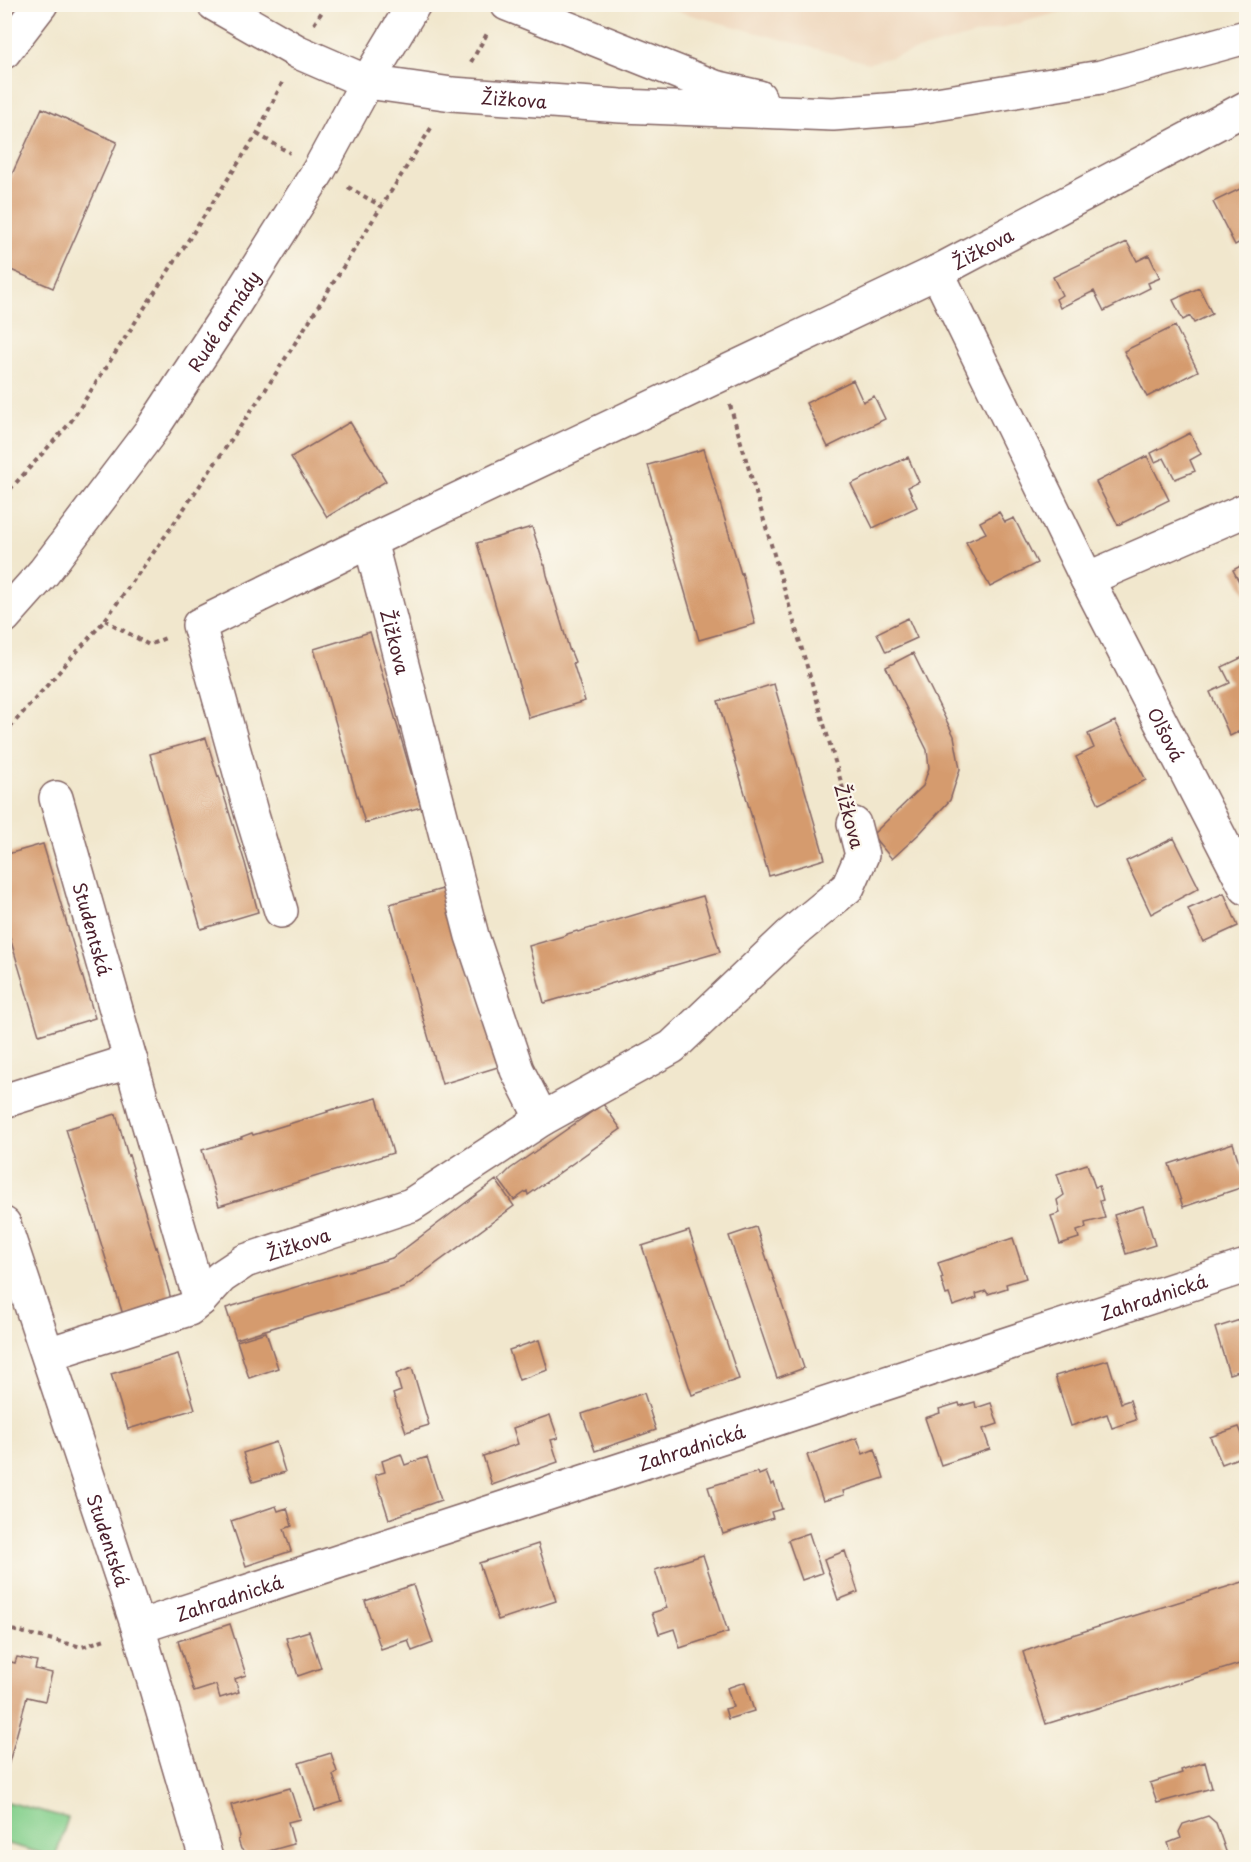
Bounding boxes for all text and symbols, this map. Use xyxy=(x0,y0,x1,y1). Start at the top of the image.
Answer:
street label: Žižkova xyxy=(480,83,548,114)
street label: Žižkova xyxy=(947,220,1018,275)
street label: Rudé armády xyxy=(180,265,266,377)
street label: Žižkova xyxy=(375,606,417,677)
street label: Olšová xyxy=(1142,702,1192,766)
street label: Žižkova xyxy=(828,781,872,851)
street label: Studentská xyxy=(67,879,119,979)
street label: Žižkova xyxy=(262,1220,334,1267)
street label: Zahradnická xyxy=(1096,1266,1211,1326)
street label: Zahradnická xyxy=(634,1417,749,1477)
street label: Studentská xyxy=(81,1490,137,1591)
street label: Zahradnická xyxy=(172,1567,287,1627)

